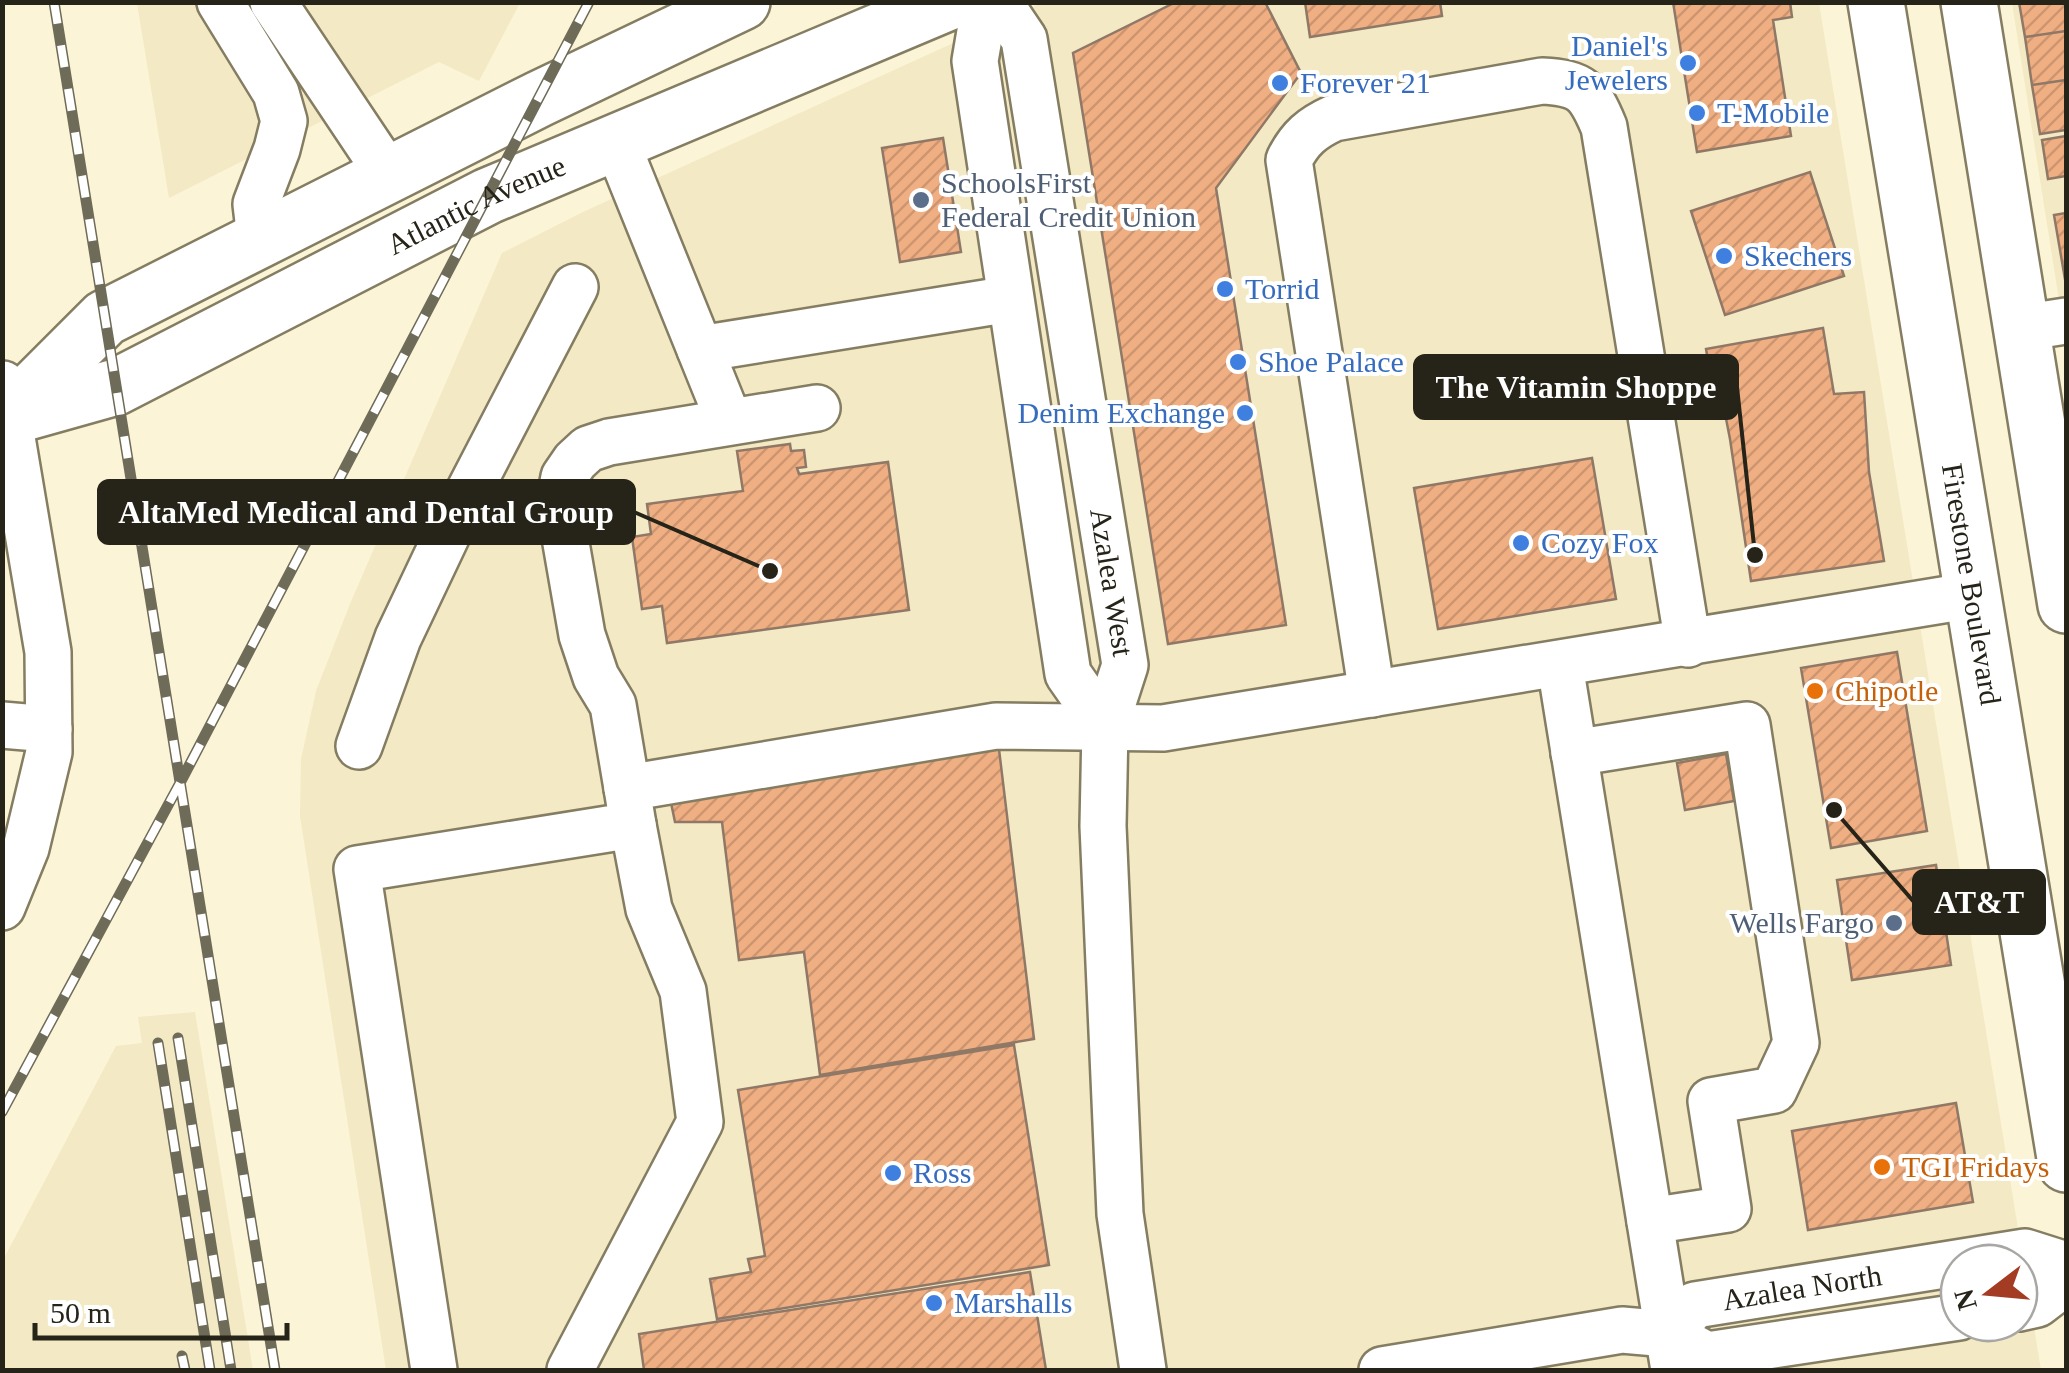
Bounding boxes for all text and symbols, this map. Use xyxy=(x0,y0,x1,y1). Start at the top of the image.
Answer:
place label: Daniel's Jewelers xyxy=(1565,29,1668,96)
marker: Daniel's Jewelers xyxy=(1677,52,1699,74)
place label: Forever 21 xyxy=(1300,66,1431,99)
marker: Forever 21 xyxy=(1269,72,1291,94)
place label: T-Mobile xyxy=(1717,96,1829,129)
marker: T-Mobile xyxy=(1686,102,1708,124)
street label: Atlantic Avenue xyxy=(381,148,570,261)
place label: SchoolsFirst Federal Credit Union xyxy=(941,166,1196,233)
marker: SchoolsFirst Federal Credit Union xyxy=(910,189,932,211)
place label: Skechers xyxy=(1744,239,1852,272)
marker: Skechers xyxy=(1713,245,1735,267)
place label: Torrid xyxy=(1245,272,1320,305)
marker: Torrid xyxy=(1214,278,1236,300)
place label: Shoe Palace xyxy=(1258,345,1404,378)
marker: Shoe Palace xyxy=(1227,351,1249,373)
callout: The Vitamin Shoppe xyxy=(1415,356,1737,418)
text: The Vitamin Shoppe xyxy=(1436,369,1716,405)
place label: Denim Exchange xyxy=(1018,396,1225,429)
marker: Denim Exchange xyxy=(1234,402,1256,424)
street label: Firestone Boulevard xyxy=(1936,461,2008,707)
callout: AltaMed Medical and Dental Group xyxy=(99,481,634,543)
text: AltaMed Medical and Dental Group xyxy=(118,494,614,530)
street label: Azalea West xyxy=(1084,506,1140,659)
place label: Cozy Fox xyxy=(1541,526,1659,559)
marker: Cozy Fox xyxy=(1510,532,1532,554)
place label: Chipotle xyxy=(1835,674,1938,707)
marker: Chipotle xyxy=(1804,680,1826,702)
callout: AT&T xyxy=(1914,871,2044,933)
text: AT&T xyxy=(1934,884,2024,920)
place label: Wells Fargo xyxy=(1729,906,1874,939)
marker: Wells Fargo xyxy=(1883,912,1905,934)
place label: TGI Fridays xyxy=(1902,1150,2049,1183)
place label: Ross xyxy=(913,1156,971,1189)
marker: TGI Fridays xyxy=(1871,1156,1893,1178)
marker: Ross xyxy=(882,1162,904,1184)
north arrow xyxy=(1939,1243,2039,1343)
street label: Azalea North xyxy=(1720,1258,1884,1316)
scale bar xyxy=(35,1278,288,1340)
place label: Marshalls xyxy=(954,1286,1072,1319)
text: N xyxy=(1948,1286,1983,1314)
marker: Marshalls xyxy=(923,1292,945,1314)
text: 50 m xyxy=(50,1296,111,1329)

